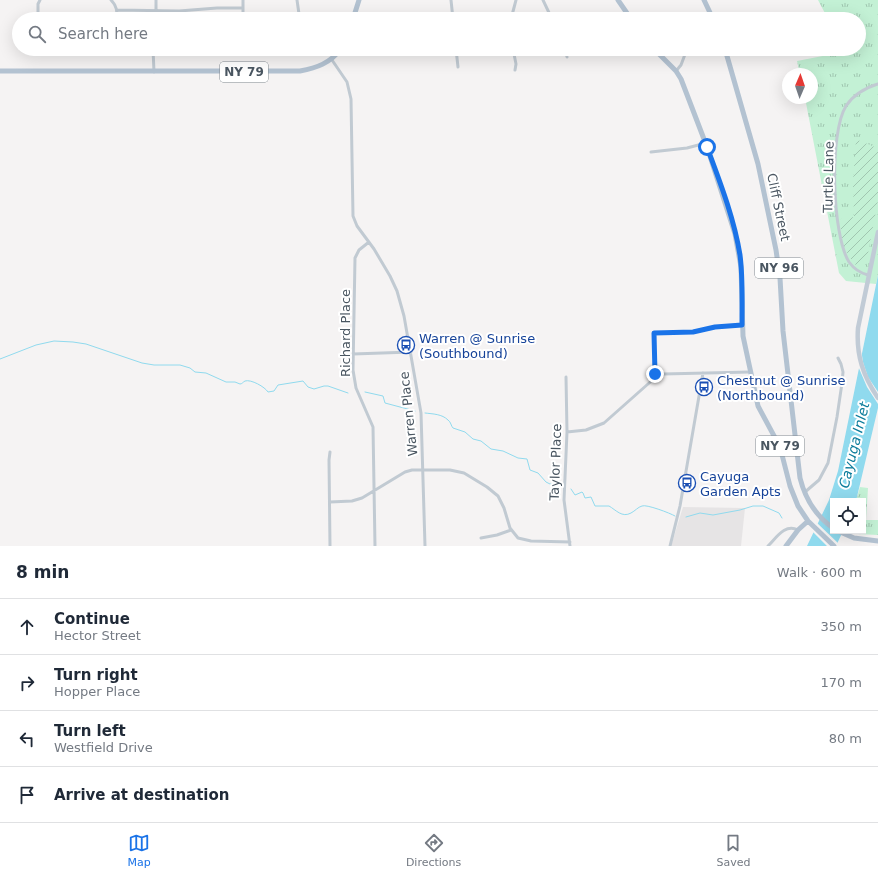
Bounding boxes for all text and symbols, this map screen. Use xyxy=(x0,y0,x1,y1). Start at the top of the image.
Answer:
search box xyxy=(12,12,866,56)
icon: search xyxy=(26,23,48,45)
text: Search here xyxy=(58,25,148,43)
road number: NY 79 xyxy=(220,62,268,82)
north arrow xyxy=(782,68,818,104)
route start xyxy=(698,138,716,156)
street label: Turtle Lane xyxy=(820,141,837,214)
street label: Cliff Street xyxy=(764,172,793,242)
road number: NY 96 xyxy=(755,258,803,278)
street label: Richard Place xyxy=(338,289,353,377)
place label: Warren @ Sunrise (Southbound) xyxy=(419,331,535,361)
bus stop icon: Warren @ Sunrise (Southbound) xyxy=(396,335,416,355)
route end xyxy=(646,365,664,383)
street label: Warren Place xyxy=(397,371,420,457)
place label: Chestnut @ Sunrise (Northbound) xyxy=(717,373,845,403)
bus stop icon: Chestnut @ Sunrise (Northbound) xyxy=(694,377,714,397)
water label: Cayuga Inlet xyxy=(836,400,873,490)
street label: Taylor Place xyxy=(547,423,564,502)
road number: NY 79 xyxy=(756,436,804,456)
place label: Cayuga Garden Apts xyxy=(700,469,781,499)
bus stop icon: Cayuga Garden Apts xyxy=(677,473,697,493)
map controls xyxy=(830,498,866,534)
button: locate xyxy=(830,498,866,534)
text: 8 min xyxy=(16,562,69,582)
text: Walk · 600 m xyxy=(777,565,862,580)
text: Continue xyxy=(54,610,130,628)
icon: ahead xyxy=(16,616,38,638)
text: 350 m xyxy=(820,619,862,634)
text: Hector Street xyxy=(54,628,141,643)
text: Turn right xyxy=(54,666,138,684)
icon: right xyxy=(16,672,38,694)
text: 170 m xyxy=(820,675,862,690)
text: Hopper Place xyxy=(54,684,140,699)
text: Turn left xyxy=(54,722,126,740)
icon: left xyxy=(16,728,38,750)
text: 80 m xyxy=(829,731,862,746)
text: Westfield Drive xyxy=(54,740,153,755)
icon: arrive xyxy=(16,784,38,806)
text: Arrive at destination xyxy=(54,786,229,804)
tab: Map xyxy=(128,832,151,869)
tab: Directions xyxy=(406,832,461,869)
tab: Saved xyxy=(716,832,750,869)

